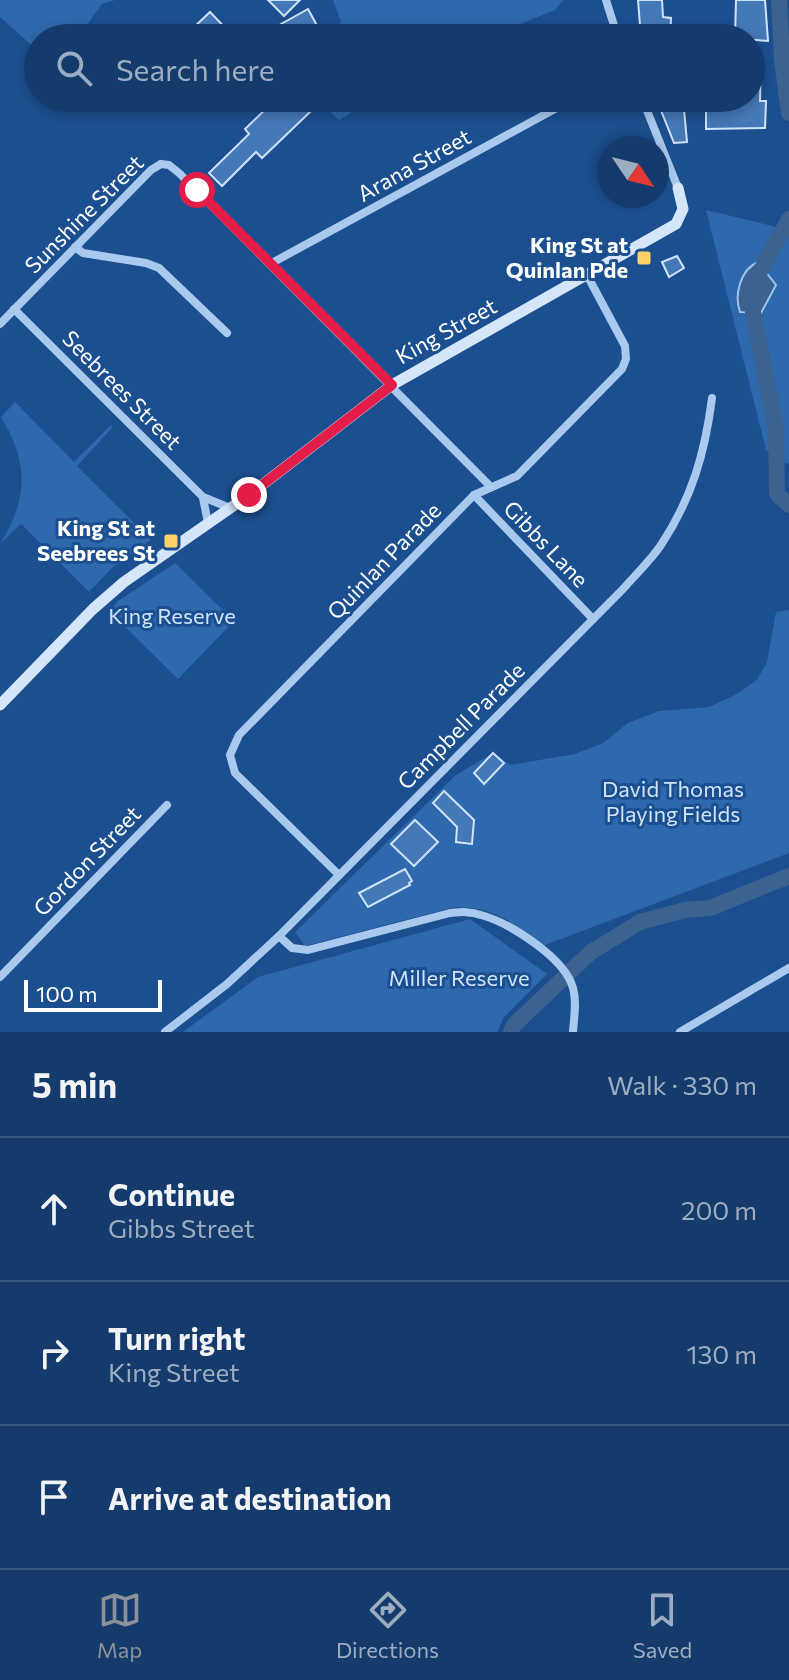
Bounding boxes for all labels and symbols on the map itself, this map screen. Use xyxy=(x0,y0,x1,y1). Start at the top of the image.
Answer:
street label: Arana Street xyxy=(352,122,475,207)
north arrow xyxy=(597,136,669,208)
street label: Sunshine Street xyxy=(19,149,149,279)
route start xyxy=(179,172,215,208)
place label: King St at Quinlan Pde xyxy=(506,231,628,283)
marker: King St at Quinlan Pde xyxy=(635,249,653,267)
street label: King Street xyxy=(391,292,501,369)
street label: Seebrees Street xyxy=(57,325,187,455)
route end xyxy=(231,477,267,513)
street label: Gibbs Lane xyxy=(498,495,594,593)
street label: Quinlan Parade xyxy=(321,497,446,625)
place label: King St at Seebrees St xyxy=(37,514,155,566)
marker: King St at Seebrees St xyxy=(162,532,180,550)
park label: King Reserve xyxy=(108,602,236,629)
street label: Campbell Parade xyxy=(392,657,530,795)
park label: David Thomas Playing Fields xyxy=(602,775,744,827)
street label: Gordon Street xyxy=(27,800,146,921)
park label: Miller Reserve xyxy=(388,964,530,991)
scale bar xyxy=(24,976,162,1012)

